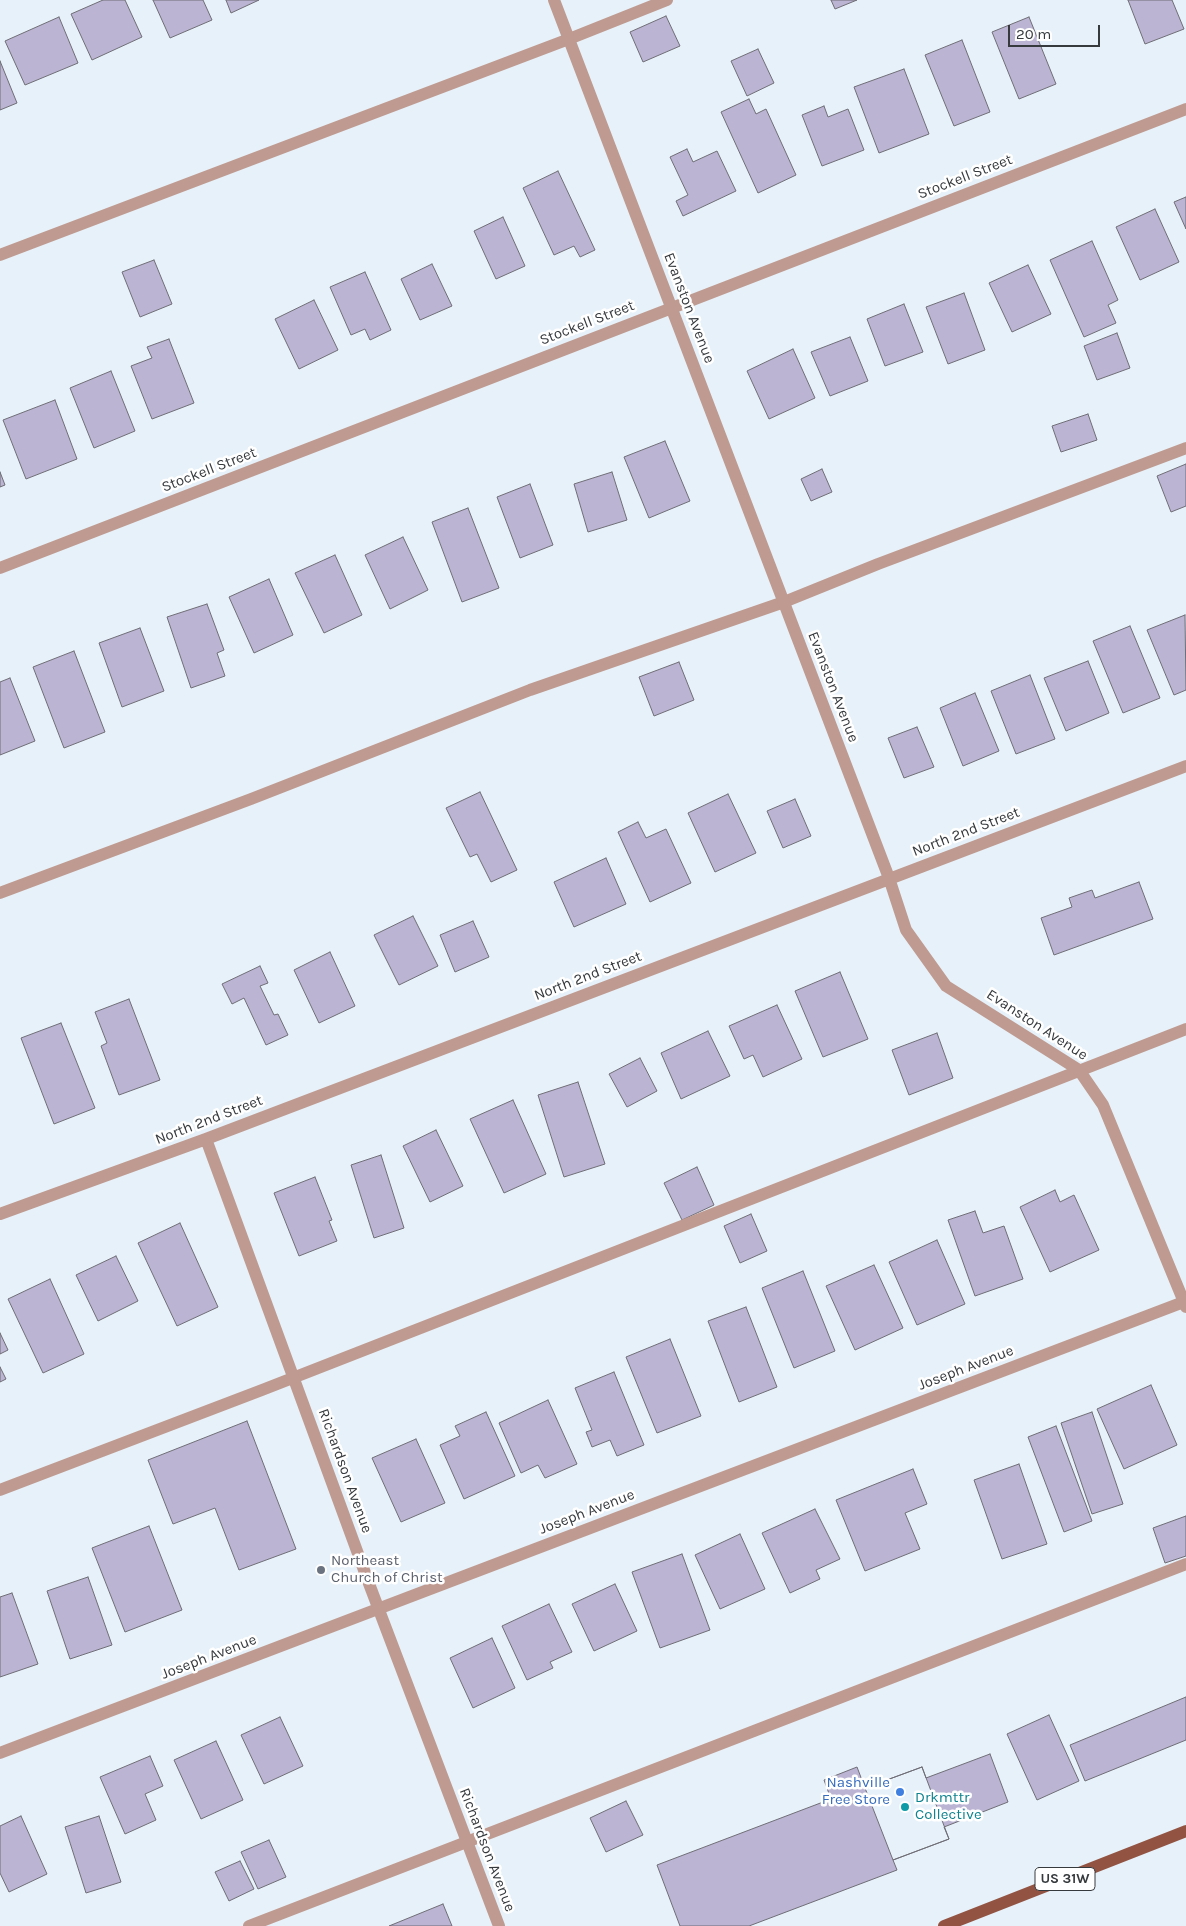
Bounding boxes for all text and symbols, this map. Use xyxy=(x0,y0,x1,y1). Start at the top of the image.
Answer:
scale bar xyxy=(1011,15,1104,47)
text: 20 m xyxy=(1016,25,1051,43)
street label: Stockell Street xyxy=(915,151,1015,203)
street label: Evanston Avenue xyxy=(660,250,718,366)
street label: Stockell Street xyxy=(537,297,637,349)
street label: Stockell Street xyxy=(159,444,259,496)
street label: Evanston Avenue xyxy=(804,629,862,745)
street label: North 2nd Street xyxy=(910,803,1022,861)
street label: North 2nd Street xyxy=(532,947,644,1005)
street label: Evanston Avenue xyxy=(983,986,1091,1064)
street label: North 2nd Street xyxy=(153,1091,265,1149)
street label: Joseph Avenue xyxy=(916,1342,1016,1394)
street label: Richardson Avenue xyxy=(314,1406,376,1536)
street label: Joseph Avenue xyxy=(537,1486,637,1538)
place label: Northeast Church of Christ xyxy=(331,1552,443,1587)
marker: Northeast Church of Christ xyxy=(315,1564,327,1576)
street label: Joseph Avenue xyxy=(159,1631,259,1683)
place label: Nashville Free Store xyxy=(822,1774,890,1809)
street label: Richardson Avenue xyxy=(455,1786,519,1914)
marker: Nashville Free Store xyxy=(894,1786,906,1798)
place label: Drkmttr Collective xyxy=(915,1789,982,1824)
marker: Drkmttr Collective xyxy=(899,1801,911,1813)
road number: US 31W xyxy=(1035,1868,1095,1890)

